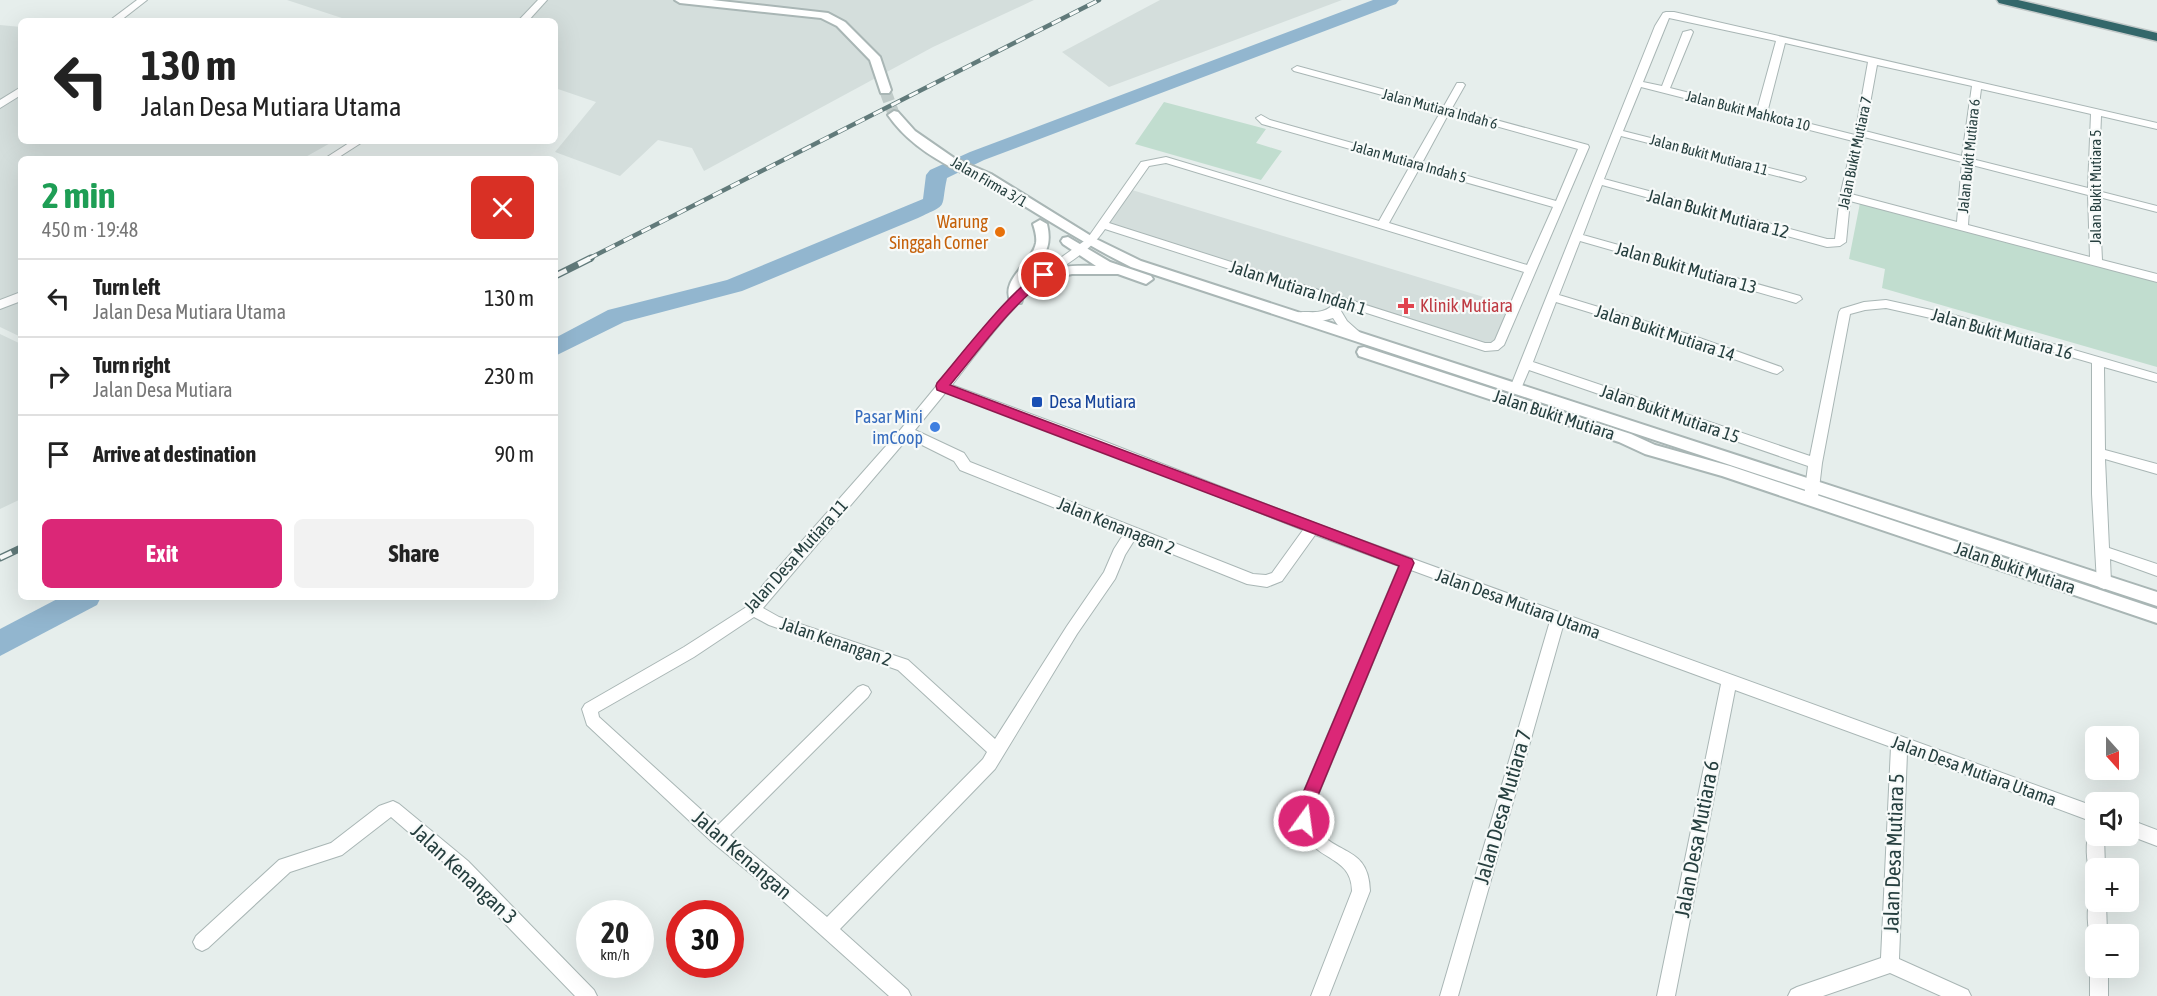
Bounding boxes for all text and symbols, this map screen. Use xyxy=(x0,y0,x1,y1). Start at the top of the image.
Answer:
text: 130 m xyxy=(141,41,236,89)
icon: left xyxy=(42,42,120,120)
street label: Jalan Mutiara Indah 6 xyxy=(1381,85,1500,132)
street label: Jalan Bukit Mahkota 10 xyxy=(1684,87,1812,134)
text: Jalan Desa Mutiara Utama xyxy=(141,91,401,122)
street label: Jalan Bukit Mutiara 7 xyxy=(1834,95,1875,211)
street label: Jalan Bukit Mutiara 6 xyxy=(1954,98,1983,214)
street label: Jalan Bukit Mutiara 5 xyxy=(2087,130,2104,244)
street label: Jalan Bukit Mutiara 11 xyxy=(1648,131,1770,178)
street label: Jalan Mutiara Indah 5 xyxy=(1350,137,1469,186)
street label: Jalan Firma 3/1 xyxy=(948,153,1030,210)
text: 2 min xyxy=(42,174,116,216)
button: close xyxy=(471,176,534,239)
street label: Jalan Bukit Mutiara 12 xyxy=(1645,184,1791,243)
place label: Warung Singgah Corner xyxy=(889,211,989,253)
text: 450 m · 19:48 xyxy=(42,218,138,241)
marker: Warung Singgah Corner xyxy=(993,225,1007,239)
street label: Jalan Bukit Mutiara 13 xyxy=(1613,237,1759,298)
pin xyxy=(1018,249,1069,300)
street label: Jalan Mutiara Indah 1 xyxy=(1227,256,1369,320)
icon: arrive xyxy=(1027,258,1060,291)
text: Turn left xyxy=(93,274,160,300)
icon: left xyxy=(42,282,75,315)
text: 130 m xyxy=(484,285,534,311)
place label: Klinik Mutiara xyxy=(1420,295,1513,316)
marker: Klinik Mutiara xyxy=(1397,297,1415,315)
text: Jalan Desa Mutiara Utama xyxy=(93,300,286,323)
street label: Jalan Bukit Mutiara 14 xyxy=(1592,300,1738,365)
street label: Jalan Bukit Mutiara 16 xyxy=(1929,303,2075,364)
text: Turn right xyxy=(93,352,170,378)
icon: right xyxy=(42,360,75,393)
text: 230 m xyxy=(484,363,534,389)
text: Jalan Desa Mutiara xyxy=(93,378,233,401)
street label: Jalan Bukit Mutiara 15 xyxy=(1598,380,1743,447)
street label: Jalan Bukit Mutiara xyxy=(1491,385,1618,444)
place label: Desa Mutiara xyxy=(1049,391,1136,412)
marker: Desa Mutiara xyxy=(1030,395,1044,409)
place label: Pasar Mini imCoop xyxy=(855,406,923,448)
marker: Pasar Mini imCoop xyxy=(928,420,942,434)
icon: arrive xyxy=(42,438,75,471)
text: Arrive at destination xyxy=(93,441,256,467)
text: 90 m xyxy=(494,441,534,467)
street label: Jalan Kenanagan 2 xyxy=(1054,492,1178,559)
street label: Jalan Desa Mutiara 11 xyxy=(739,495,852,617)
button: Exit xyxy=(42,519,282,588)
button: Share xyxy=(294,519,534,588)
street label: Jalan Bukit Mutiara xyxy=(1952,537,2078,598)
street label: Jalan Desa Mutiara Utama xyxy=(1433,564,1603,643)
street label: Jalan Kenangan 2 xyxy=(778,613,895,670)
north arrow xyxy=(2085,726,2139,780)
map controls xyxy=(2085,726,2139,978)
street label: Jalan Desa Mutiara 7 xyxy=(1469,727,1536,887)
street label: Jalan Desa Mutiara Utama xyxy=(1889,731,2059,810)
street label: Jalan Desa Mutiara 6 xyxy=(1669,758,1723,919)
street label: Jalan Desa Mutiara 5 xyxy=(1878,773,1908,933)
position arrow xyxy=(1272,789,1336,853)
button: sound xyxy=(2085,792,2139,846)
street label: Jalan Kenangan xyxy=(688,805,797,904)
street label: Jalan Kenangan 3 xyxy=(407,818,523,928)
button: + xyxy=(2085,858,2139,912)
speed limit sign: 30 xyxy=(666,900,744,978)
text: 20 xyxy=(601,915,629,949)
button: − xyxy=(2085,924,2139,978)
text: km/h xyxy=(600,946,630,963)

